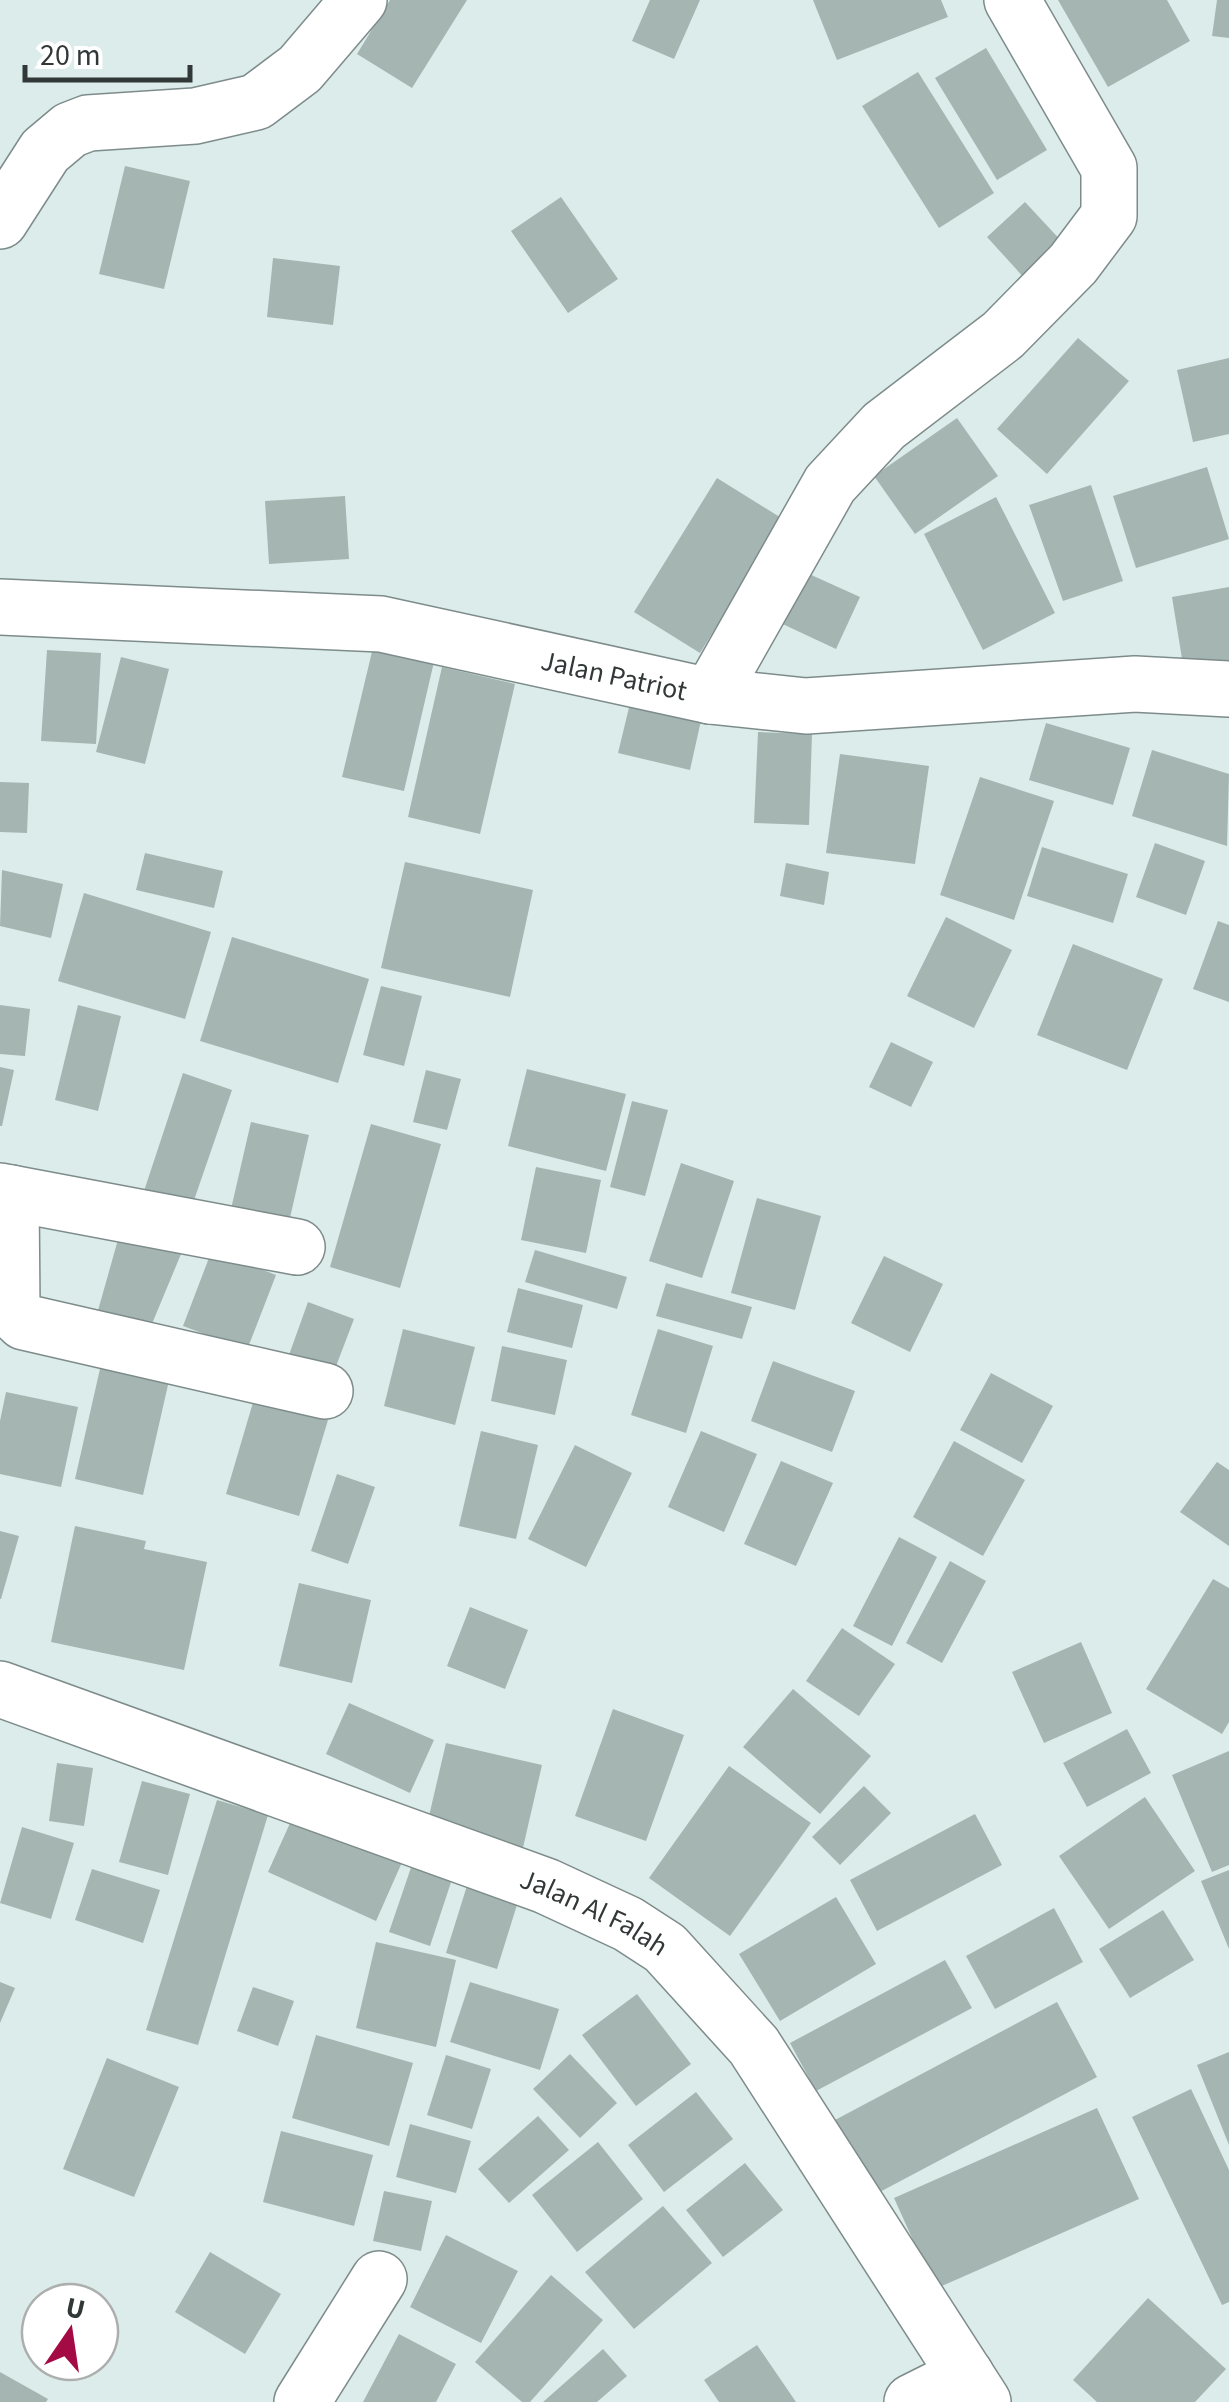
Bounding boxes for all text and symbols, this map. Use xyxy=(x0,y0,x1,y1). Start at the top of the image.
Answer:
scale bar xyxy=(25,20,190,82)
text: 20 m xyxy=(40,34,101,77)
street label: Jalan Patriot xyxy=(537,641,691,712)
street label: Jalan Al Falah xyxy=(514,1859,676,1966)
north arrow xyxy=(20,2282,120,2382)
text: U xyxy=(62,2287,89,2330)

